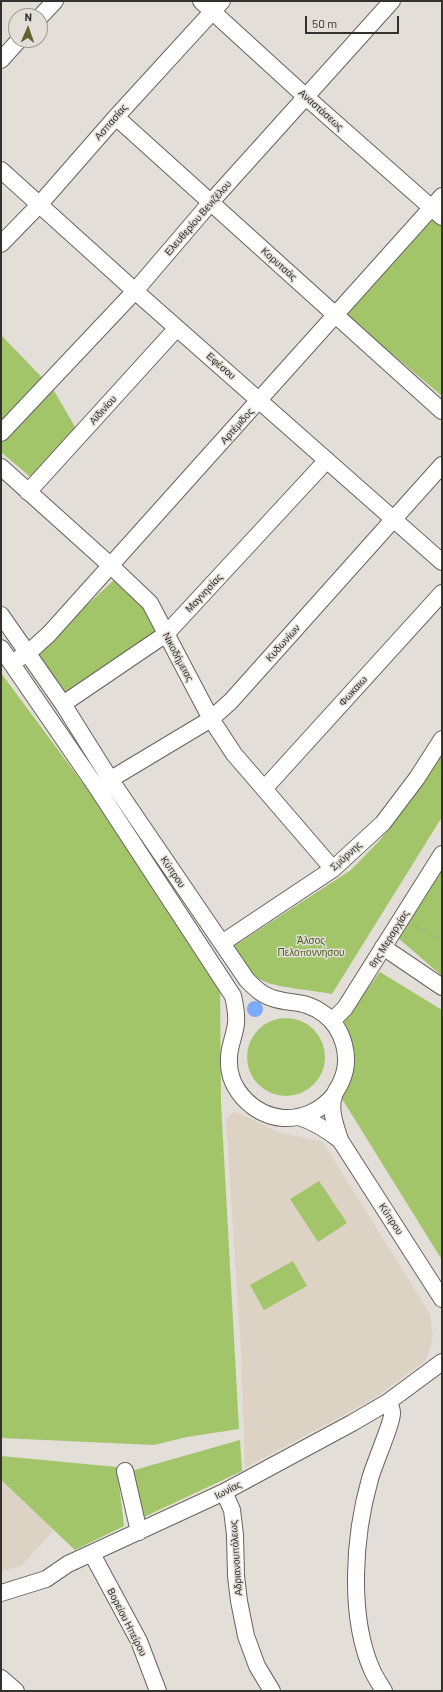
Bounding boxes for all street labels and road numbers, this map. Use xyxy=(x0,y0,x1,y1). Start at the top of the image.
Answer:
street label: Αναστάσεως xyxy=(296,87,346,133)
street label: Ασπασίας xyxy=(92,101,130,143)
street label: Ελευθερίου Βενιζέλου xyxy=(162,178,234,258)
street label: Κορυτσάς xyxy=(259,245,299,283)
street label: Εφέσου xyxy=(204,350,238,382)
street label: Αϊδινίου xyxy=(87,393,119,427)
street label: Αρτέμιδος xyxy=(218,406,256,446)
street label: Μαγνησίας xyxy=(183,571,225,615)
street label: Κυδωνίων xyxy=(263,622,303,664)
street label: Νικοδήμειας xyxy=(160,630,196,684)
street label: Φωκαιω xyxy=(336,673,370,709)
street label: Σμύρνης xyxy=(328,839,364,873)
street label: Κύπρου xyxy=(158,854,188,890)
street label: 8ης Μεραρχίας xyxy=(367,908,411,970)
street label: Κύπρου xyxy=(376,1201,406,1237)
street label: Ιωνίας xyxy=(213,1478,243,1502)
street label: Αδριανουπόλεως xyxy=(227,1520,245,1596)
street label: Βορείου Ηπείρου xyxy=(105,1586,149,1658)

